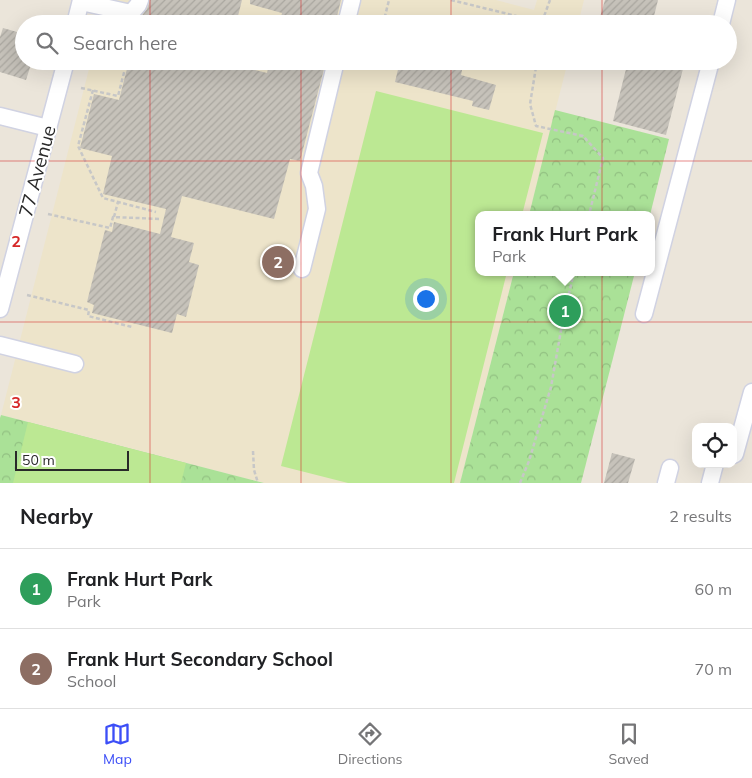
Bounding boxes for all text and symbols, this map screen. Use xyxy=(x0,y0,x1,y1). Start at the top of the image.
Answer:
search box xyxy=(15,15,737,70)
icon: search xyxy=(33,29,61,57)
text: Search here xyxy=(73,31,177,55)
street label: 77 Avenue xyxy=(13,123,61,219)
popup xyxy=(475,211,655,276)
text: Frank Hurt Park xyxy=(492,222,638,246)
text: 2 xyxy=(11,231,21,251)
pin: 2 xyxy=(262,243,294,281)
text: Park xyxy=(492,246,526,266)
your location xyxy=(413,286,439,312)
pin: 1 xyxy=(549,292,581,330)
text: 3 xyxy=(11,392,21,412)
map controls xyxy=(692,423,737,468)
button: locate xyxy=(692,423,737,468)
scale bar xyxy=(15,448,129,471)
text: 50 m xyxy=(22,451,55,469)
text: Nearby xyxy=(20,503,93,529)
text: 2 results xyxy=(669,506,732,526)
text: Frank Hurt Park xyxy=(67,567,212,591)
text: 1 xyxy=(31,579,41,599)
text: 60 m xyxy=(695,579,732,599)
text: Park xyxy=(67,591,101,611)
text: Frank Hurt Secondary School xyxy=(67,647,333,671)
text: 2 xyxy=(31,659,41,679)
text: 70 m xyxy=(695,659,732,679)
text: School xyxy=(67,671,116,691)
tab: Map xyxy=(103,720,132,768)
tab: Directions xyxy=(338,720,403,768)
tab: Saved xyxy=(609,720,649,768)

